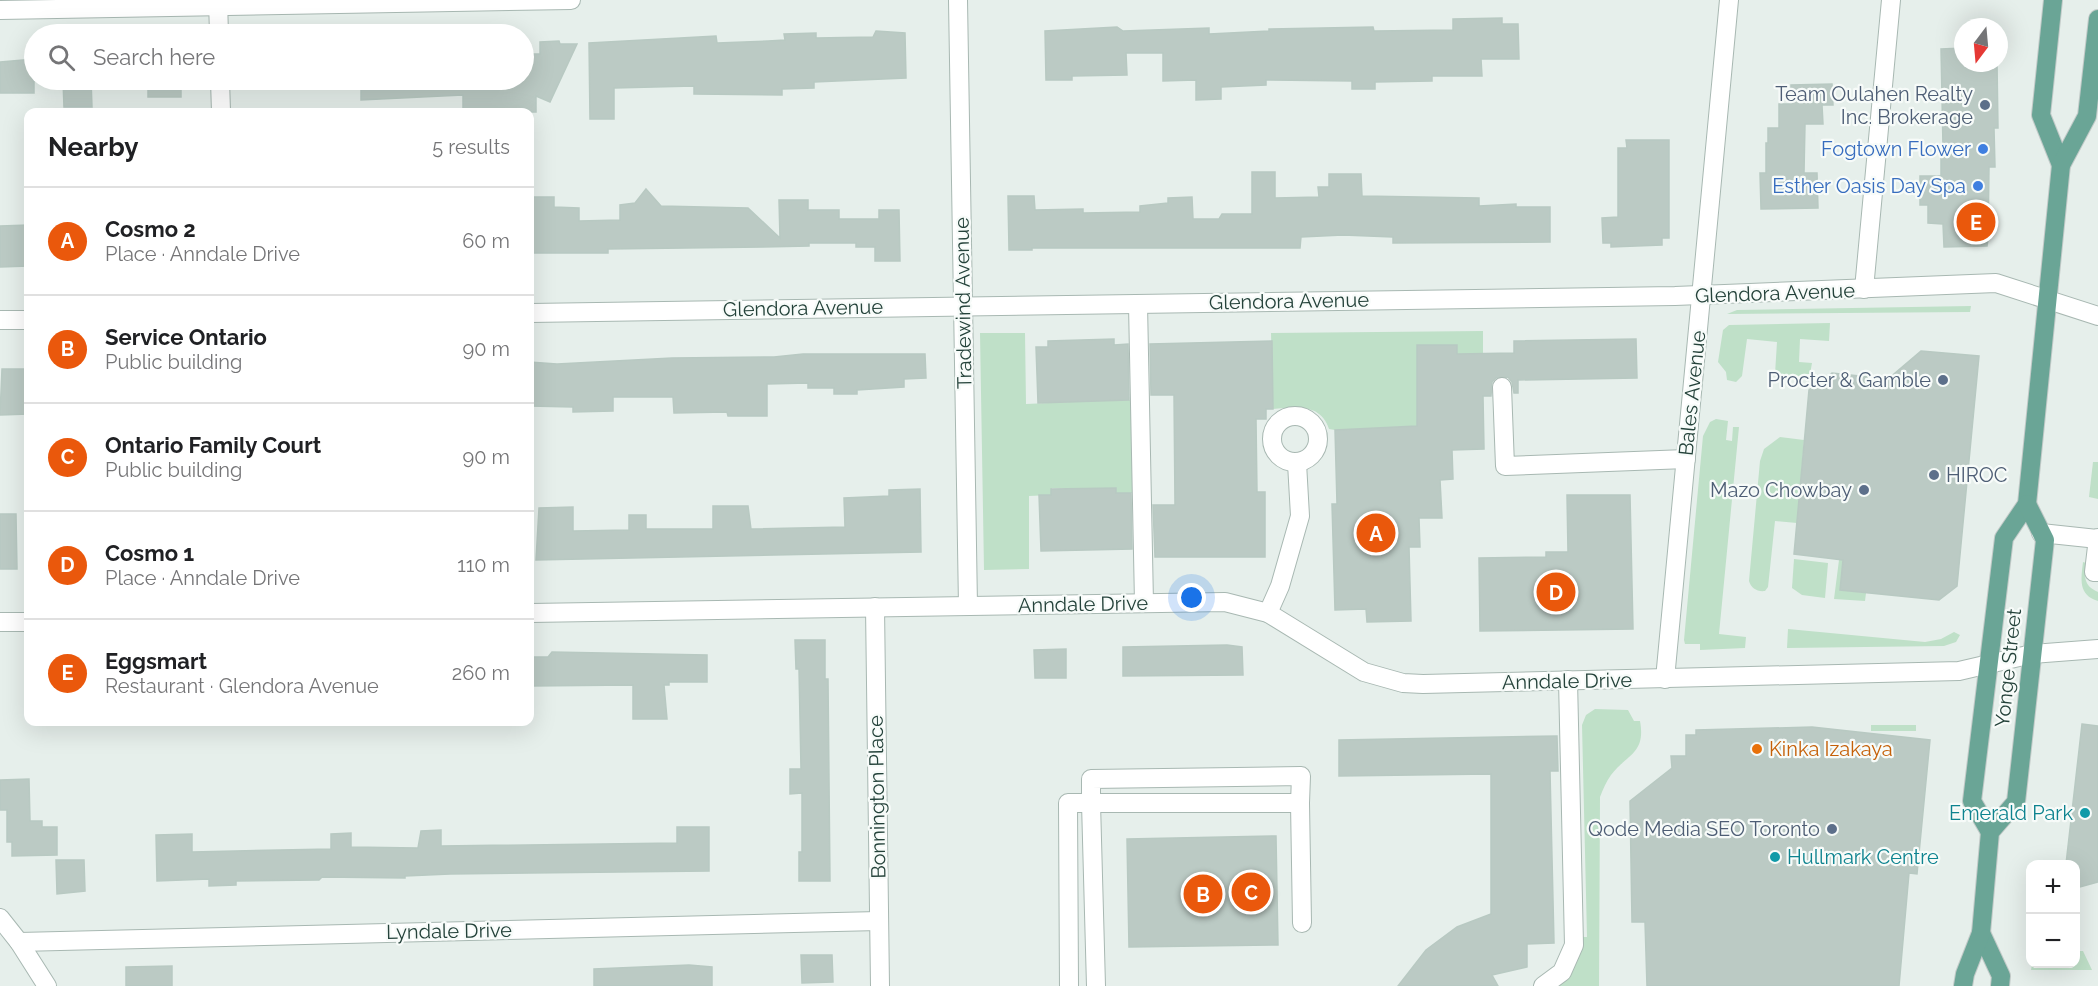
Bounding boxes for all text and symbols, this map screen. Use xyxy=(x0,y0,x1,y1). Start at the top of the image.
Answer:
north arrow xyxy=(1954,18,2008,72)
search box xyxy=(24,24,534,90)
icon: search xyxy=(45,41,78,74)
text: Search here xyxy=(93,44,215,70)
place label: Team Oulahen Realty Inc. Brokerage xyxy=(1775,82,1973,129)
marker: Team Oulahen Realty Inc. Brokerage xyxy=(1978,98,1992,112)
text: Nearby xyxy=(48,132,138,162)
text: 5 results xyxy=(432,135,510,159)
place label: Fogtown Flower xyxy=(1821,137,1971,161)
marker: Fogtown Flower xyxy=(1976,142,1990,156)
place label: Esther Oasis Day Spa xyxy=(1772,174,1966,198)
marker: Esther Oasis Day Spa xyxy=(1971,179,1985,193)
pin: E xyxy=(1956,200,1996,244)
text: Cosmo 2 xyxy=(105,216,196,242)
street label: Tradewind Avenue xyxy=(950,217,976,389)
text: A xyxy=(61,229,74,253)
text: 60 m xyxy=(462,229,510,253)
text: Place · Anndale Drive xyxy=(105,242,300,266)
street label: Glendora Avenue xyxy=(1695,278,1856,308)
street label: Glendora Avenue xyxy=(1209,288,1369,314)
street label: Glendora Avenue xyxy=(723,295,883,321)
text: Service Ontario xyxy=(105,324,267,350)
street label: Bales Avenue xyxy=(1673,329,1711,457)
text: B xyxy=(61,337,74,361)
text: 90 m xyxy=(463,337,510,361)
text: Public building xyxy=(105,350,242,374)
place label: Procter & Gamble xyxy=(1768,368,1931,392)
marker: Procter & Gamble xyxy=(1936,373,1950,387)
text: Ontario Family Court xyxy=(105,432,321,458)
text: C xyxy=(61,445,74,469)
text: 90 m xyxy=(463,445,510,469)
text: Public building xyxy=(105,458,242,482)
place label: HIROC xyxy=(1946,463,2008,487)
marker: HIROC xyxy=(1927,468,1941,482)
place label: Mazo Chowbay xyxy=(1710,478,1852,502)
marker: Mazo Chowbay xyxy=(1857,483,1871,497)
pin: A xyxy=(1356,510,1396,556)
text: Cosmo 1 xyxy=(105,540,194,566)
text: D xyxy=(60,553,75,577)
text: 110 m xyxy=(457,553,510,577)
text: Place · Anndale Drive xyxy=(105,566,300,590)
pin: D xyxy=(1536,570,1576,614)
your location xyxy=(1177,583,1206,612)
street label: Anndale Drive xyxy=(1018,591,1149,617)
street label: Yonge Street xyxy=(1990,607,2026,729)
text: Eggsmart xyxy=(105,648,207,674)
text: E xyxy=(61,661,74,685)
text: 260 m xyxy=(452,661,510,685)
street label: Anndale Drive xyxy=(1502,668,1633,694)
text: Restaurant · Glendora Avenue xyxy=(105,674,379,698)
street label: Bonnington Place xyxy=(864,715,890,879)
place label: Kinka Izakaya xyxy=(1769,737,1893,761)
marker: Kinka Izakaya xyxy=(1750,742,1764,756)
place label: Emerald Park xyxy=(1949,801,2073,825)
marker: Emerald Park xyxy=(2078,806,2092,820)
place label: Qode Media SEO Toronto xyxy=(1588,817,1820,841)
marker: Qode Media SEO Toronto xyxy=(1825,822,1839,836)
place label: Hullmark Centre xyxy=(1787,845,1939,869)
marker: Hullmark Centre xyxy=(1768,850,1782,864)
map controls xyxy=(2026,860,2080,968)
button: + xyxy=(2026,860,2080,914)
pin: C xyxy=(1232,870,1270,914)
pin: B xyxy=(1184,872,1222,916)
button: − xyxy=(2026,914,2080,968)
street label: Lyndale Drive xyxy=(386,918,512,944)

